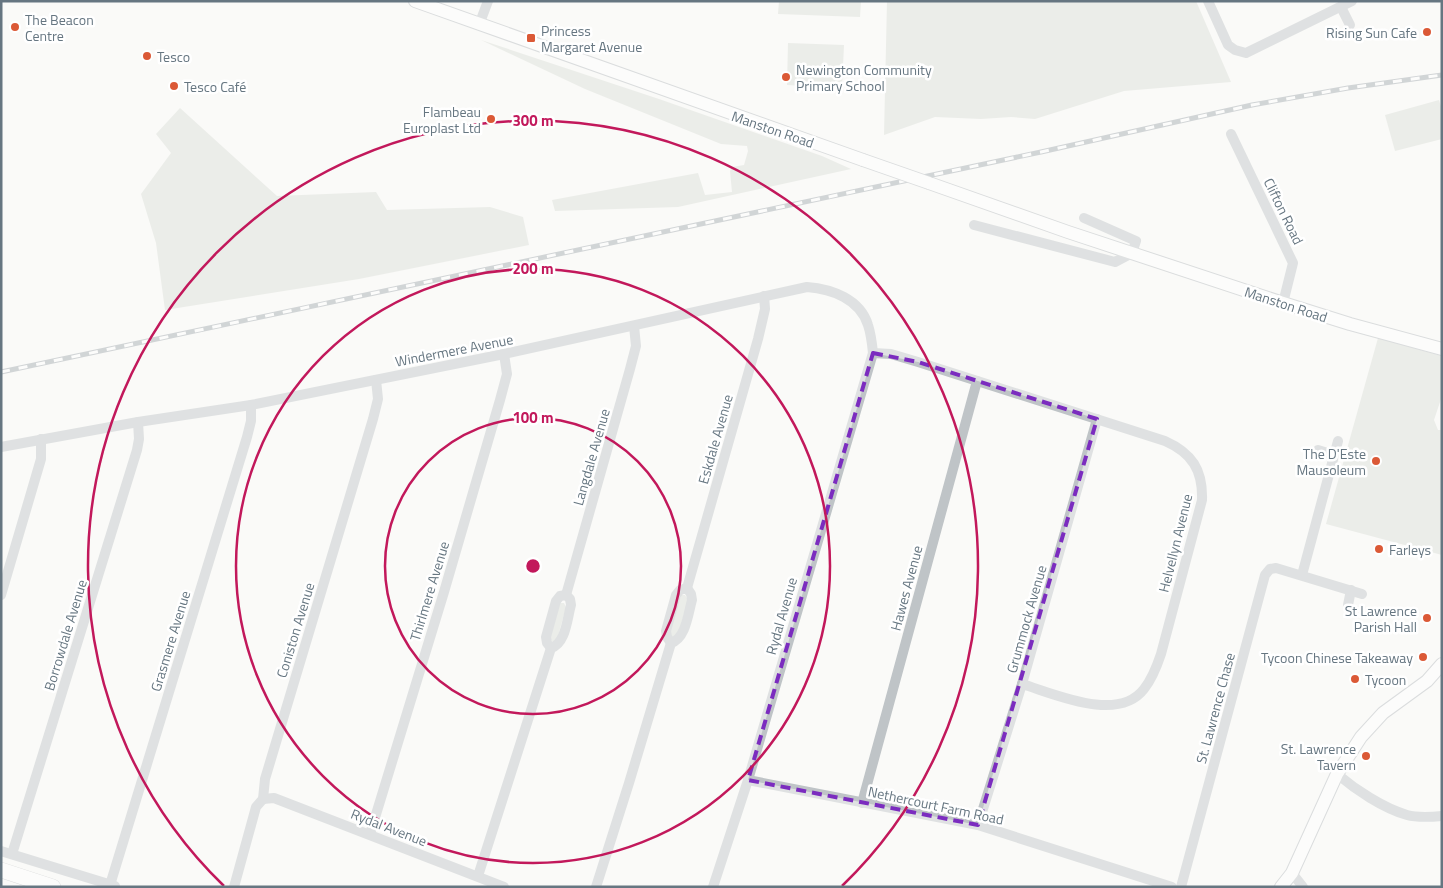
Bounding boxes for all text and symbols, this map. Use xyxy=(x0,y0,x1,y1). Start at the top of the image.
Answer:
place label: The Beacon Centre xyxy=(25,9,94,46)
place label: Princess Margaret Avenue xyxy=(541,20,642,57)
marker: The Beacon Centre xyxy=(9,21,21,33)
place label: Rising Sun Cafe xyxy=(1326,22,1417,43)
marker: Rising Sun Cafe xyxy=(1421,26,1433,38)
marker: Princess Margaret Avenue xyxy=(525,32,537,44)
place label: Tesco xyxy=(157,46,190,67)
marker: Tesco xyxy=(141,50,153,62)
place label: Newington Community Primary School xyxy=(796,59,932,96)
marker: Newington Community Primary School xyxy=(780,71,792,83)
place label: Tesco Café xyxy=(184,76,246,97)
marker: Tesco Café xyxy=(168,80,180,92)
place label: Flambeau Europlast Ltd xyxy=(403,101,481,138)
street label: Manston Road xyxy=(729,105,817,153)
text: 300 m xyxy=(512,109,554,132)
marker: Flambeau Europlast Ltd xyxy=(485,113,497,125)
street label: Clifton Road xyxy=(1259,174,1309,248)
text: 200 m xyxy=(512,257,554,280)
street label: Manston Road xyxy=(1242,281,1330,327)
street label: Windermere Avenue xyxy=(393,328,515,372)
street label: Eskdale Avenue xyxy=(692,392,738,486)
text: 100 m xyxy=(512,406,554,429)
street label: Langdale Avenue xyxy=(567,406,615,508)
place label: The D'Este Mausoleum xyxy=(1296,443,1366,480)
marker: The D'Este Mausoleum xyxy=(1370,455,1382,467)
street label: Helvellyn Avenue xyxy=(1153,491,1197,595)
street label: Thirlmere Avenue xyxy=(404,538,454,644)
place label: Farleys xyxy=(1389,539,1431,560)
street label: Hawes Avenue xyxy=(885,543,927,633)
marker: Farleys xyxy=(1373,543,1385,555)
centre of rings xyxy=(524,557,542,575)
street label: Grummock Avenue xyxy=(1001,563,1051,675)
street label: Rydal Avenue xyxy=(760,575,802,657)
street label: Borrowdale Avenue xyxy=(38,577,92,693)
street label: Coniston Avenue xyxy=(271,580,319,680)
street label: Grasmere Avenue xyxy=(145,588,195,694)
place label: St Lawrence Parish Hall xyxy=(1345,600,1417,637)
marker: St Lawrence Parish Hall xyxy=(1421,612,1433,624)
place label: Tycoon Chinese Takeaway xyxy=(1261,647,1413,668)
street label: St. Lawrence Chase xyxy=(1190,650,1240,766)
marker: Tycoon Chinese Takeaway xyxy=(1417,651,1429,663)
place label: Tycoon xyxy=(1365,669,1406,690)
marker: Tycoon xyxy=(1349,673,1361,685)
place label: St. Lawrence Tavern xyxy=(1281,738,1356,775)
marker: St. Lawrence Tavern xyxy=(1360,750,1372,762)
street label: Nethercourt Farm Road xyxy=(866,780,1006,830)
street label: Rydal Avenue xyxy=(348,803,430,851)

